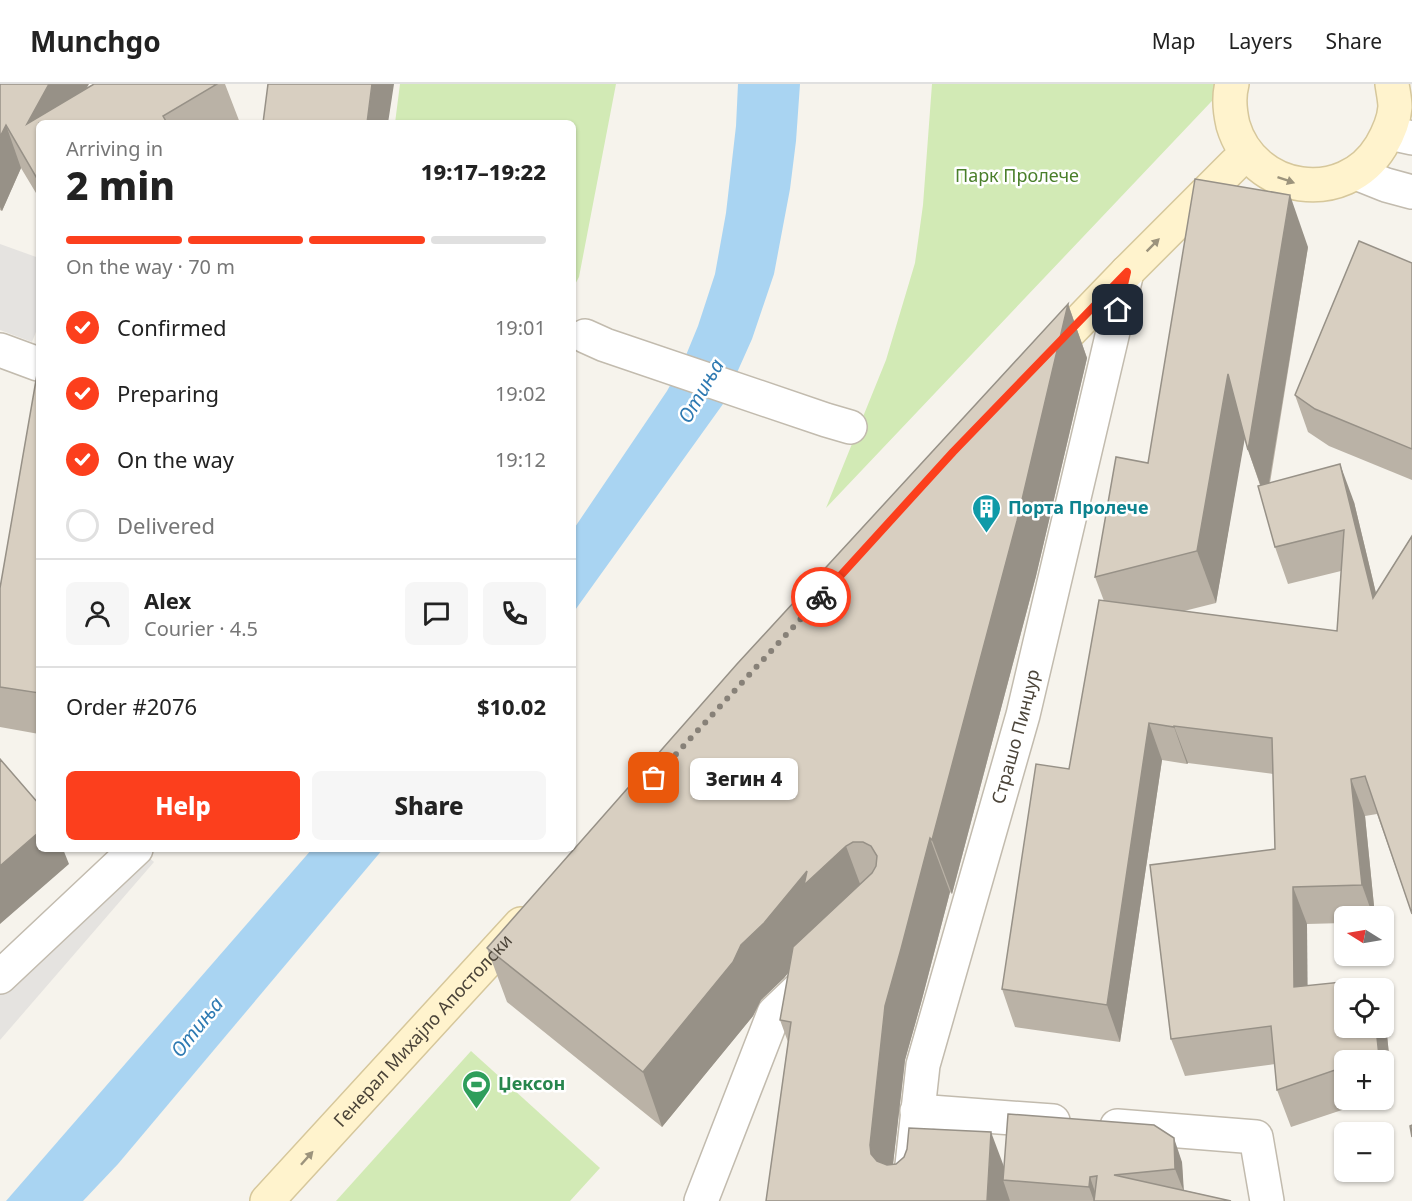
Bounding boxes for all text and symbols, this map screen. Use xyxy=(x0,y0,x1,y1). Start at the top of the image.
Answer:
text: Munchgo xyxy=(30,22,161,60)
text: Map xyxy=(1152,27,1196,55)
text: Layers xyxy=(1229,27,1293,55)
text: Share xyxy=(1326,27,1382,55)
text: Arriving in xyxy=(66,135,163,162)
text: 19:17–19:22 xyxy=(421,156,546,186)
text: 2 min xyxy=(66,158,175,211)
park label: Парк Пролече xyxy=(955,163,1079,187)
one-way arrow xyxy=(1277,175,1295,185)
one-way arrow xyxy=(1146,239,1160,253)
text: On the way · 70 m xyxy=(66,253,235,280)
pin xyxy=(1092,284,1143,335)
icon: home xyxy=(1101,293,1134,326)
icon: check xyxy=(66,311,99,344)
text: Confirmed xyxy=(117,312,227,342)
text: 19:01 xyxy=(495,314,546,341)
water label: Отиња xyxy=(671,354,730,428)
icon: check xyxy=(66,377,99,410)
text: Preparing xyxy=(117,378,219,408)
text: 19:02 xyxy=(495,380,546,407)
icon: check xyxy=(66,443,99,476)
text: On the way xyxy=(117,444,234,474)
text: 19:12 xyxy=(495,446,546,473)
building icon: Порта Пролече xyxy=(971,492,1003,534)
place label: Порта Пролече xyxy=(1008,495,1149,519)
text: Delivered xyxy=(117,510,215,540)
courier xyxy=(791,567,851,627)
icon: bike xyxy=(805,581,838,614)
button: person xyxy=(66,582,129,645)
button: chat xyxy=(405,582,468,645)
button: phone xyxy=(483,582,546,645)
text: Alex xyxy=(144,585,191,615)
text: Courier · 4.5 xyxy=(144,615,258,642)
street label: Страшо Пинџур xyxy=(985,667,1044,807)
text: Order #2076 xyxy=(66,691,197,721)
text: $10.02 xyxy=(477,691,546,721)
pin xyxy=(628,752,679,803)
callout: Зегин 4 xyxy=(690,757,798,799)
icon: bag xyxy=(637,761,670,794)
text: Зегин 4 xyxy=(706,765,782,792)
button: Help xyxy=(66,771,300,840)
button: Share xyxy=(312,771,546,840)
north arrow xyxy=(1334,906,1394,966)
map controls xyxy=(1334,906,1394,1182)
street label: Генерал Михајло Апостолски xyxy=(328,928,517,1132)
button: locate xyxy=(1334,978,1394,1038)
water label: Отиња xyxy=(164,991,229,1062)
button: + xyxy=(1334,1050,1394,1110)
sports icon: Џексон xyxy=(461,1068,493,1110)
place label: Џексон xyxy=(498,1071,565,1095)
button: − xyxy=(1334,1122,1394,1182)
one-way arrow xyxy=(299,1151,313,1165)

